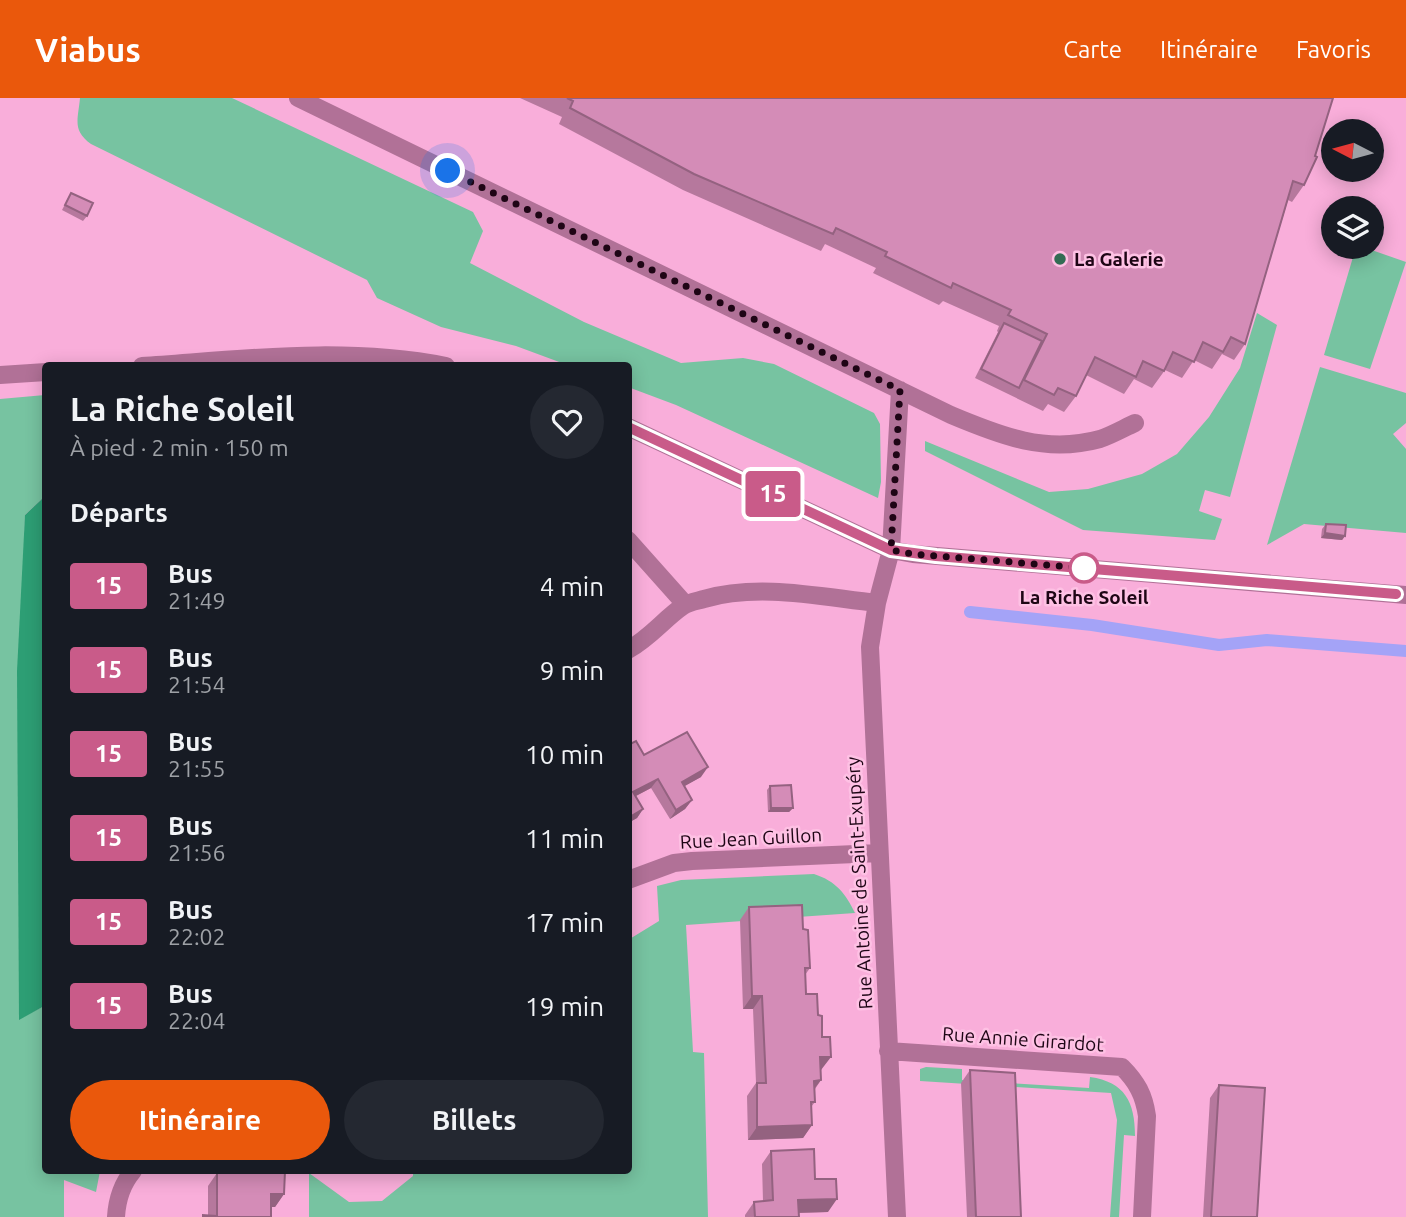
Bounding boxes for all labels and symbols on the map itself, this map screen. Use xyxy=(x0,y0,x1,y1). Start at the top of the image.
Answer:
north arrow xyxy=(1321,119,1384,182)
your location xyxy=(430,153,465,188)
place label: La Galerie xyxy=(1074,248,1164,270)
marker: La Galerie xyxy=(1052,251,1068,267)
line badge: 15 xyxy=(742,471,804,517)
marker: La Riche Soleil xyxy=(1069,553,1099,583)
place label: La Riche Soleil xyxy=(1019,586,1149,608)
street label: Rue Antoine de Saint-Exupéry xyxy=(841,756,877,1010)
street label: Rue Jean Guillon xyxy=(679,823,823,853)
street label: Rue Annie Girardot xyxy=(941,1022,1105,1056)

